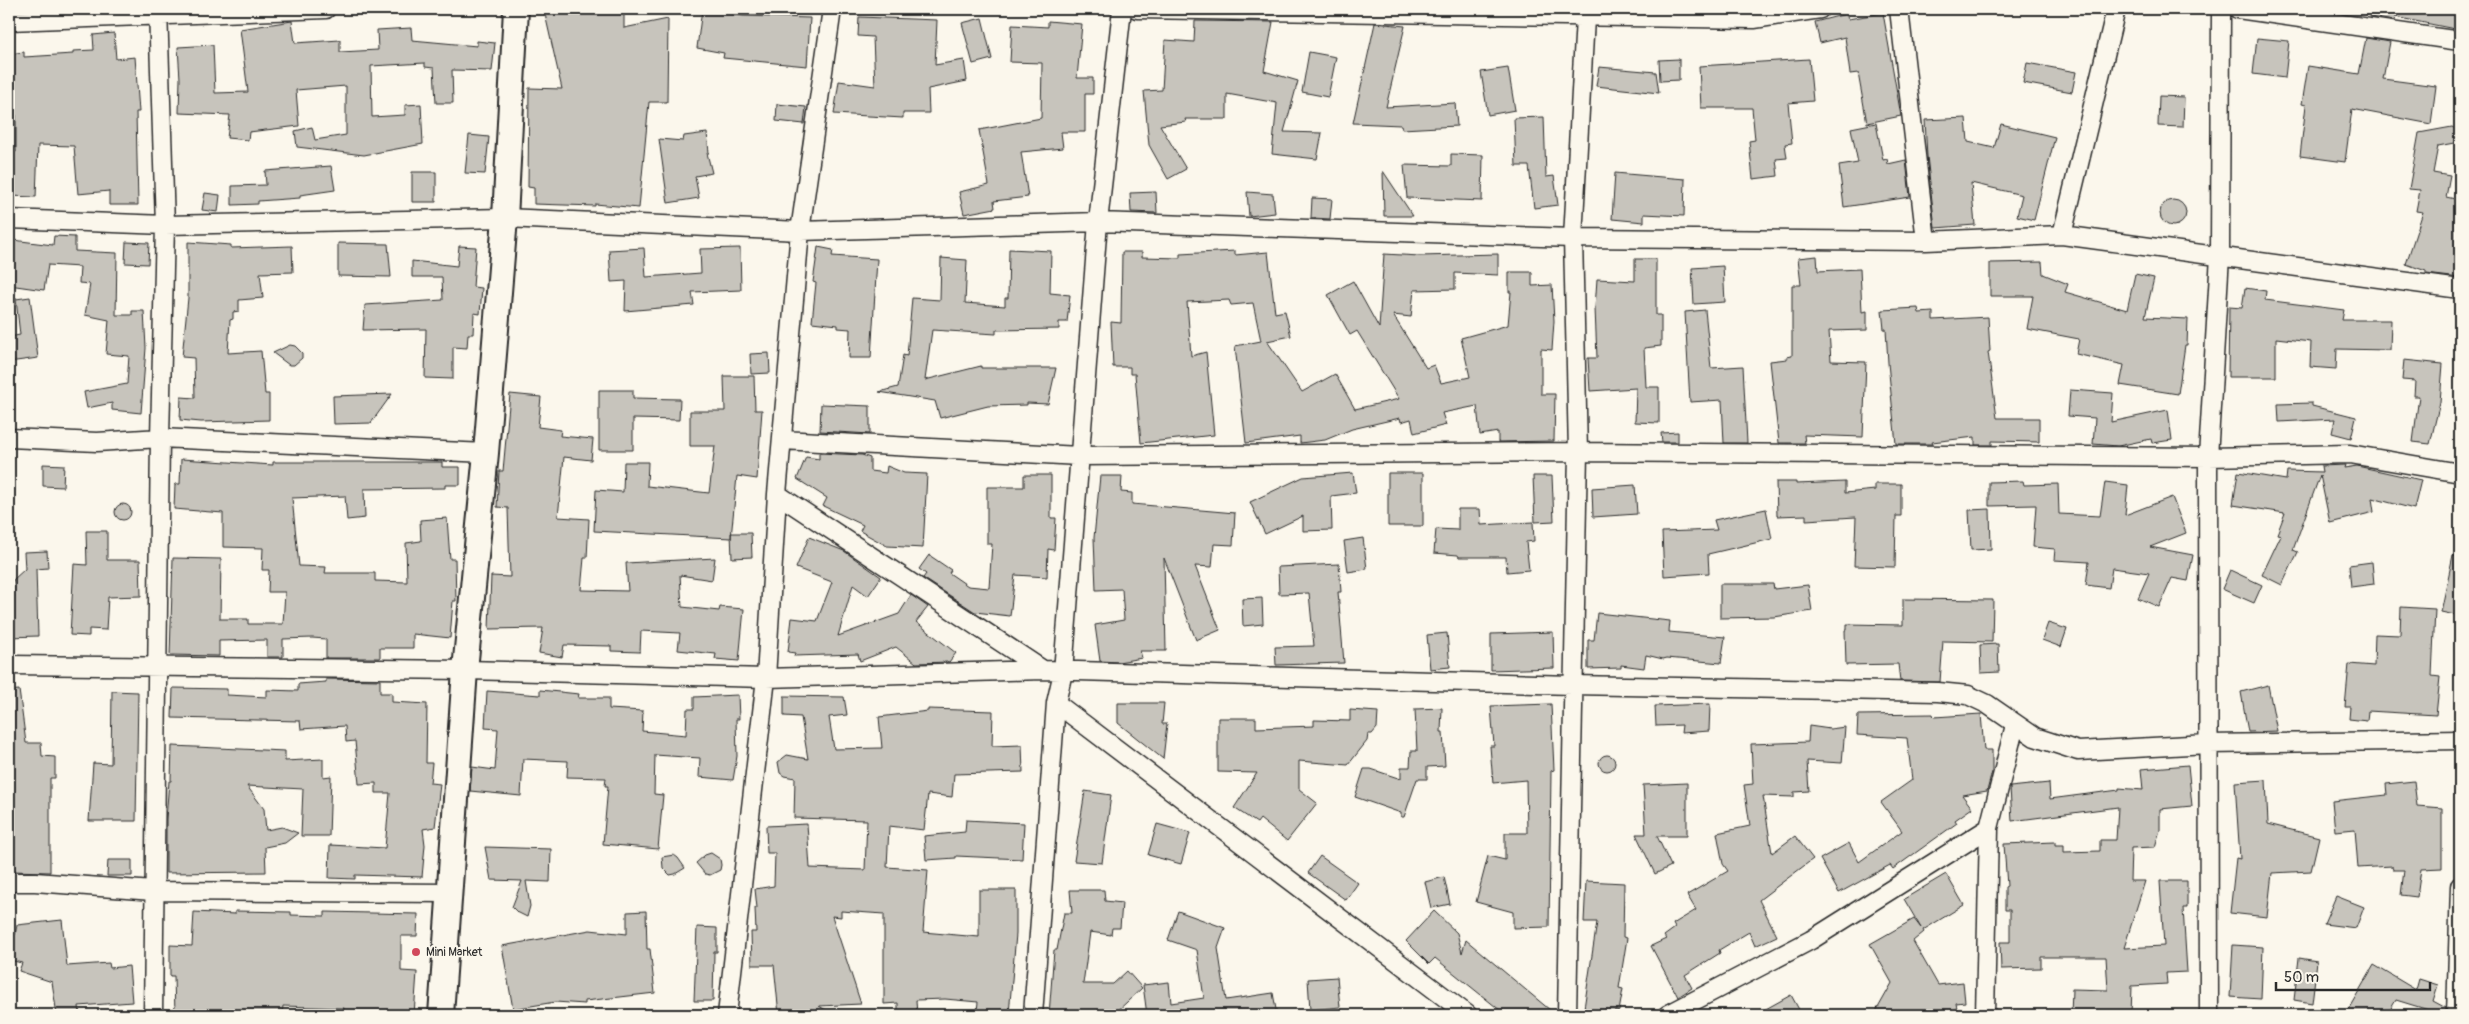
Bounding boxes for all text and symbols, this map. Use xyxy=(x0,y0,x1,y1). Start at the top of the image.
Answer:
place label: Mini Market xyxy=(426,945,483,960)
marker: Mini Market xyxy=(410,946,422,958)
scale bar xyxy=(2276,959,2430,991)
text: 50 m xyxy=(2284,968,2319,987)

